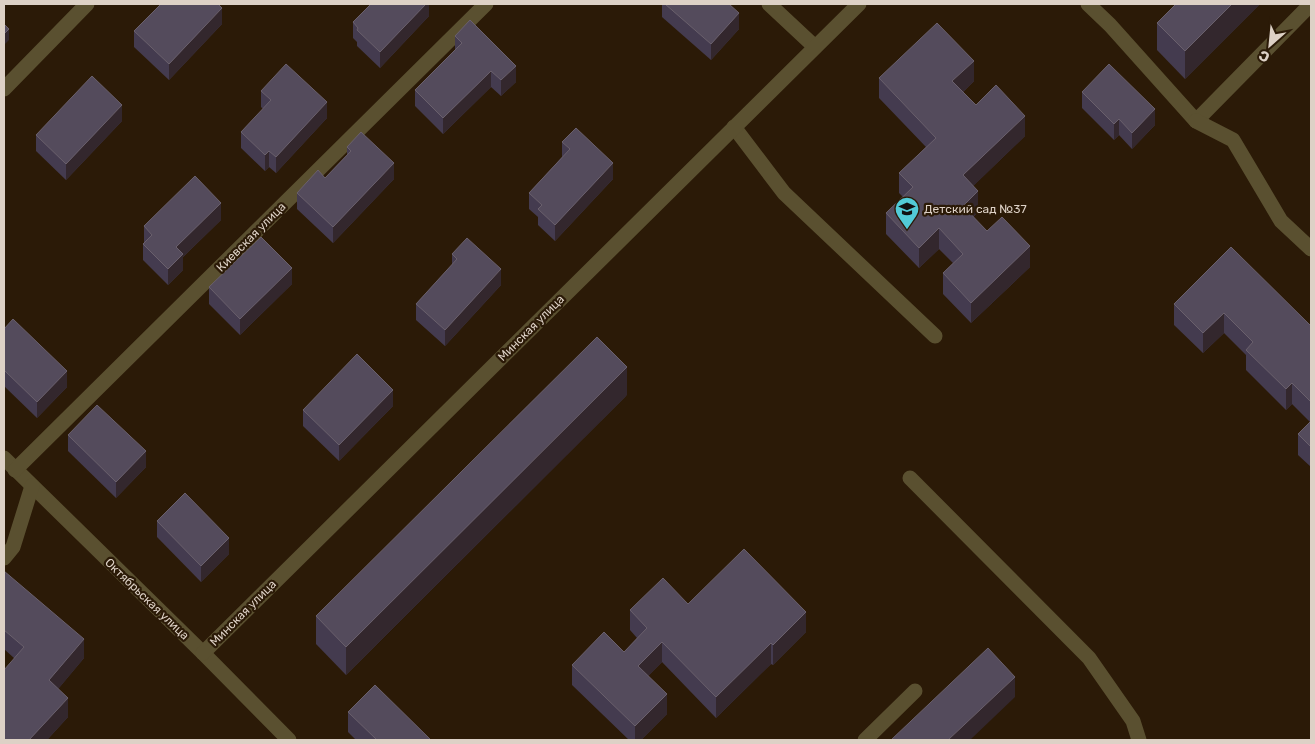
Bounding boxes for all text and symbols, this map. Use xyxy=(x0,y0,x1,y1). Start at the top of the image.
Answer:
north arrow xyxy=(1245,20,1295,70)
text: С xyxy=(1256,46,1273,66)
school or university icon: Детский сад №37 xyxy=(894,196,920,230)
street label: Киевская улица xyxy=(213,199,289,275)
place label: Детский сад №37 xyxy=(924,202,1027,216)
street label: Минская улица xyxy=(495,292,567,364)
street label: Октябрьская улица xyxy=(102,555,192,643)
street label: Минская улица xyxy=(207,577,279,649)

